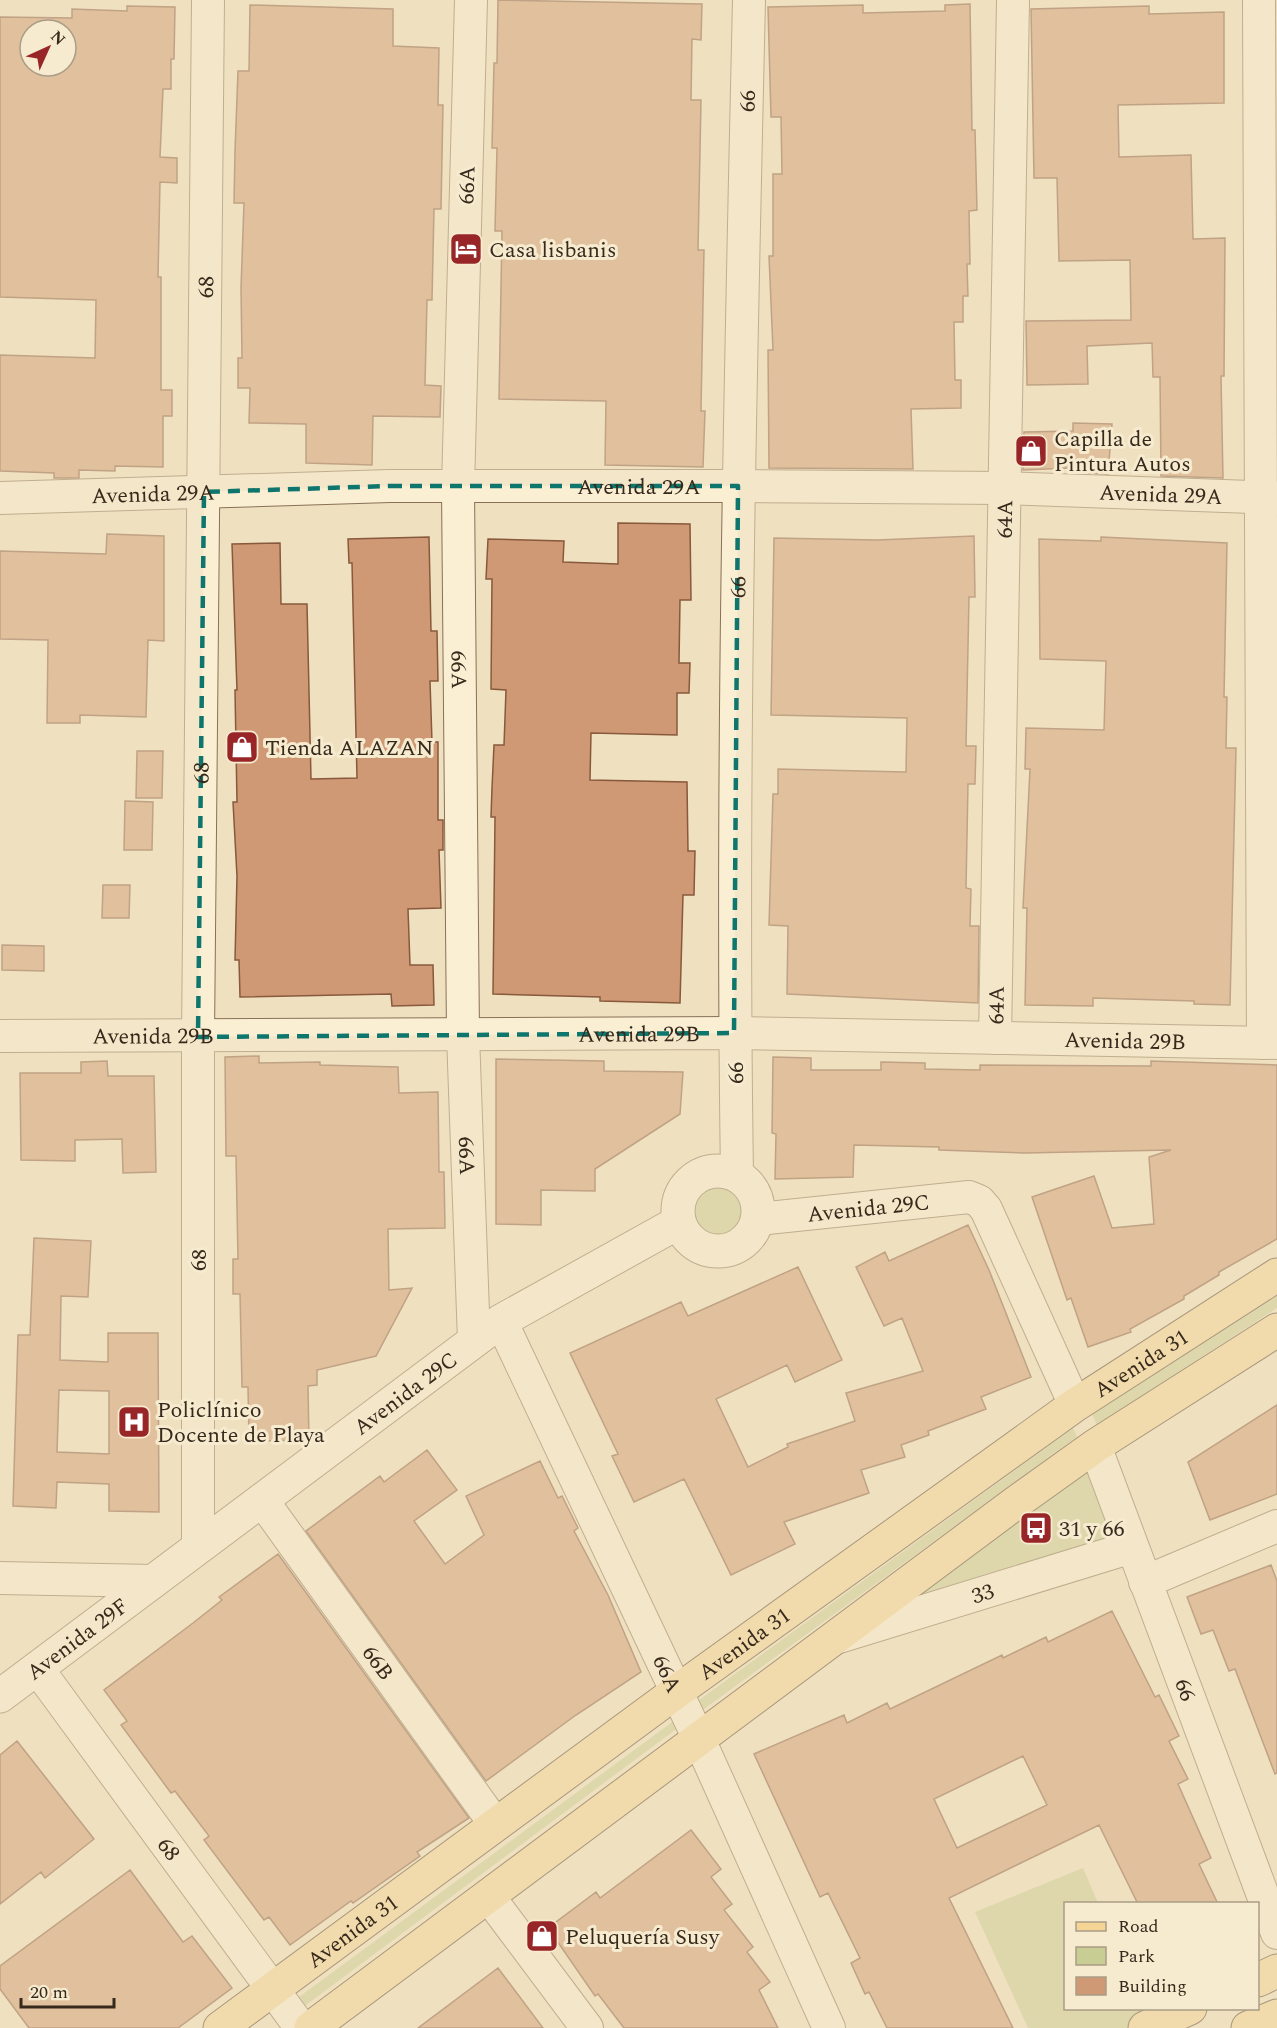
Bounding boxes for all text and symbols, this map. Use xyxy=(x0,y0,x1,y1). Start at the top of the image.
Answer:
north arrow xyxy=(18,18,78,78)
text: N xyxy=(45,25,71,51)
street label: 66 xyxy=(731,90,765,113)
street label: 66A xyxy=(450,165,485,205)
hotel icon: Casa lisbanis xyxy=(448,231,484,267)
place label: Casa lisbanis xyxy=(489,234,616,267)
street label: 68 xyxy=(190,276,223,298)
place label: Capilla de Pintura Autos xyxy=(1054,423,1191,481)
shop icon: Capilla de Pintura Autos xyxy=(1013,433,1049,469)
street label: Avenida 29A xyxy=(577,471,701,504)
street label: Avenida 29A xyxy=(91,476,215,513)
street label: Avenida 29A xyxy=(1098,476,1223,514)
street label: 64A xyxy=(989,500,1022,539)
street label: 66 xyxy=(722,576,756,598)
street label: 66A xyxy=(441,650,475,689)
shop icon: Tienda ALAZAN xyxy=(224,729,260,765)
place label: Tienda ALAZAN xyxy=(265,732,433,765)
street label: 68 xyxy=(185,762,219,784)
street label: 64A xyxy=(980,985,1014,1025)
street label: Avenida 29B xyxy=(578,1018,700,1052)
street label: Avenida 29B xyxy=(92,1020,214,1054)
street label: Avenida 29B xyxy=(1064,1024,1186,1059)
street label: 66 xyxy=(720,1062,753,1084)
street label: 66A xyxy=(449,1136,483,1176)
street label: Avenida 29C xyxy=(806,1186,931,1232)
street label: 68 xyxy=(183,1249,216,1271)
street label: Avenida 31 xyxy=(1088,1321,1195,1407)
street label: Avenida 29C xyxy=(347,1344,465,1444)
place label: Policlínico Docente de Playa xyxy=(157,1394,325,1452)
hospital icon: Policlínico Docente de Playa xyxy=(116,1404,152,1440)
bus stop icon: 31 y 66 xyxy=(1018,1510,1054,1546)
place label: 31 y 66 xyxy=(1059,1513,1125,1546)
street label: 33 xyxy=(967,1575,998,1613)
street label: Avenida 29F xyxy=(20,1590,136,1689)
street label: Avenida 31 xyxy=(692,1600,798,1689)
street label: 66B xyxy=(353,1639,402,1688)
street label: 66A xyxy=(643,1650,690,1699)
street label: 66 xyxy=(1165,1674,1204,1706)
street label: 68 xyxy=(148,1831,188,1868)
street label: Avenida 31 xyxy=(300,1887,406,1977)
legend xyxy=(1064,1902,1259,2010)
text: Road xyxy=(1118,1913,1159,1940)
shop icon: Peluquería Susy xyxy=(524,1918,560,1954)
place label: Peluquería Susy xyxy=(565,1921,721,1954)
text: Park xyxy=(1118,1943,1155,1970)
scale bar xyxy=(21,1971,114,2009)
text: Building xyxy=(1118,1973,1187,2000)
text: 20 m xyxy=(30,1979,68,2006)

